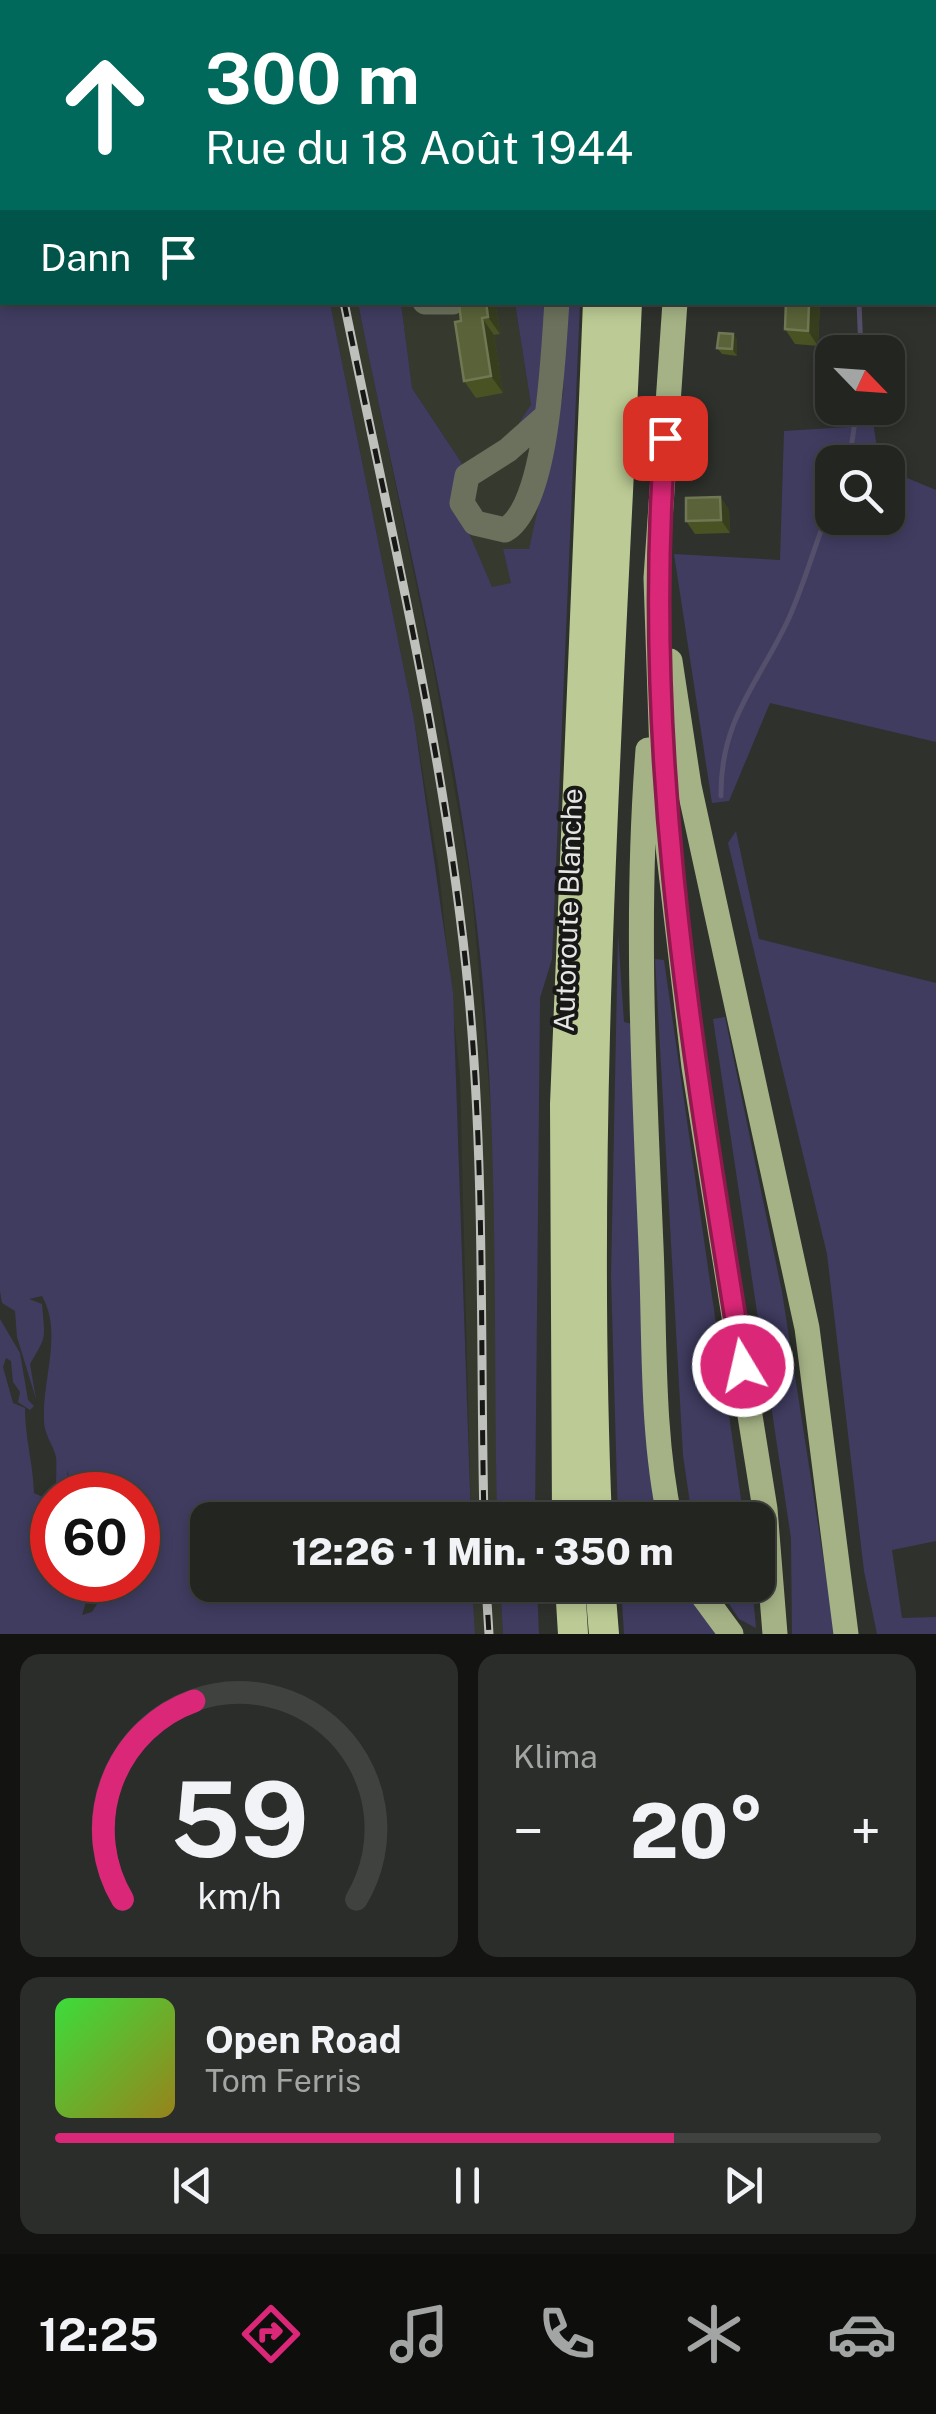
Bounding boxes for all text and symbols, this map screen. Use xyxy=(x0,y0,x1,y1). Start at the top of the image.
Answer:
text: 300 m xyxy=(205,37,420,120)
icon: ahead xyxy=(40,40,170,170)
text: Rue du 18 Août 1944 xyxy=(205,121,633,174)
icon: arrive xyxy=(151,230,206,285)
text: Dann xyxy=(40,235,131,280)
north arrow xyxy=(815,335,905,425)
map controls xyxy=(815,335,905,535)
pin xyxy=(623,396,708,481)
icon: arrive xyxy=(638,411,693,466)
button: search xyxy=(815,445,905,535)
street label: Autoroute Blanche xyxy=(547,788,588,1032)
position arrow xyxy=(691,1314,795,1418)
speed limit sign: 60 xyxy=(30,1472,160,1602)
text: 12:26 · 1 Min. · 350 m xyxy=(291,1529,674,1574)
text: Klima xyxy=(513,1738,598,1775)
text: 59 xyxy=(170,1758,308,1880)
text: 20° xyxy=(630,1787,764,1875)
text: − xyxy=(513,1799,544,1863)
text: + xyxy=(850,1799,881,1863)
text: km/h xyxy=(197,1875,281,1917)
text: Open Road xyxy=(205,2017,402,2062)
text: Tom Ferris xyxy=(205,2062,361,2099)
icon: previous xyxy=(165,2158,220,2213)
icon: pause xyxy=(440,2158,495,2213)
icon: next xyxy=(716,2158,771,2213)
icon: directions xyxy=(236,2299,306,2369)
icon: music xyxy=(384,2299,454,2369)
icon: phone xyxy=(532,2299,602,2369)
icon: climate xyxy=(679,2299,749,2369)
icon: car xyxy=(827,2299,897,2369)
text: 12:25 xyxy=(39,2308,159,2361)

